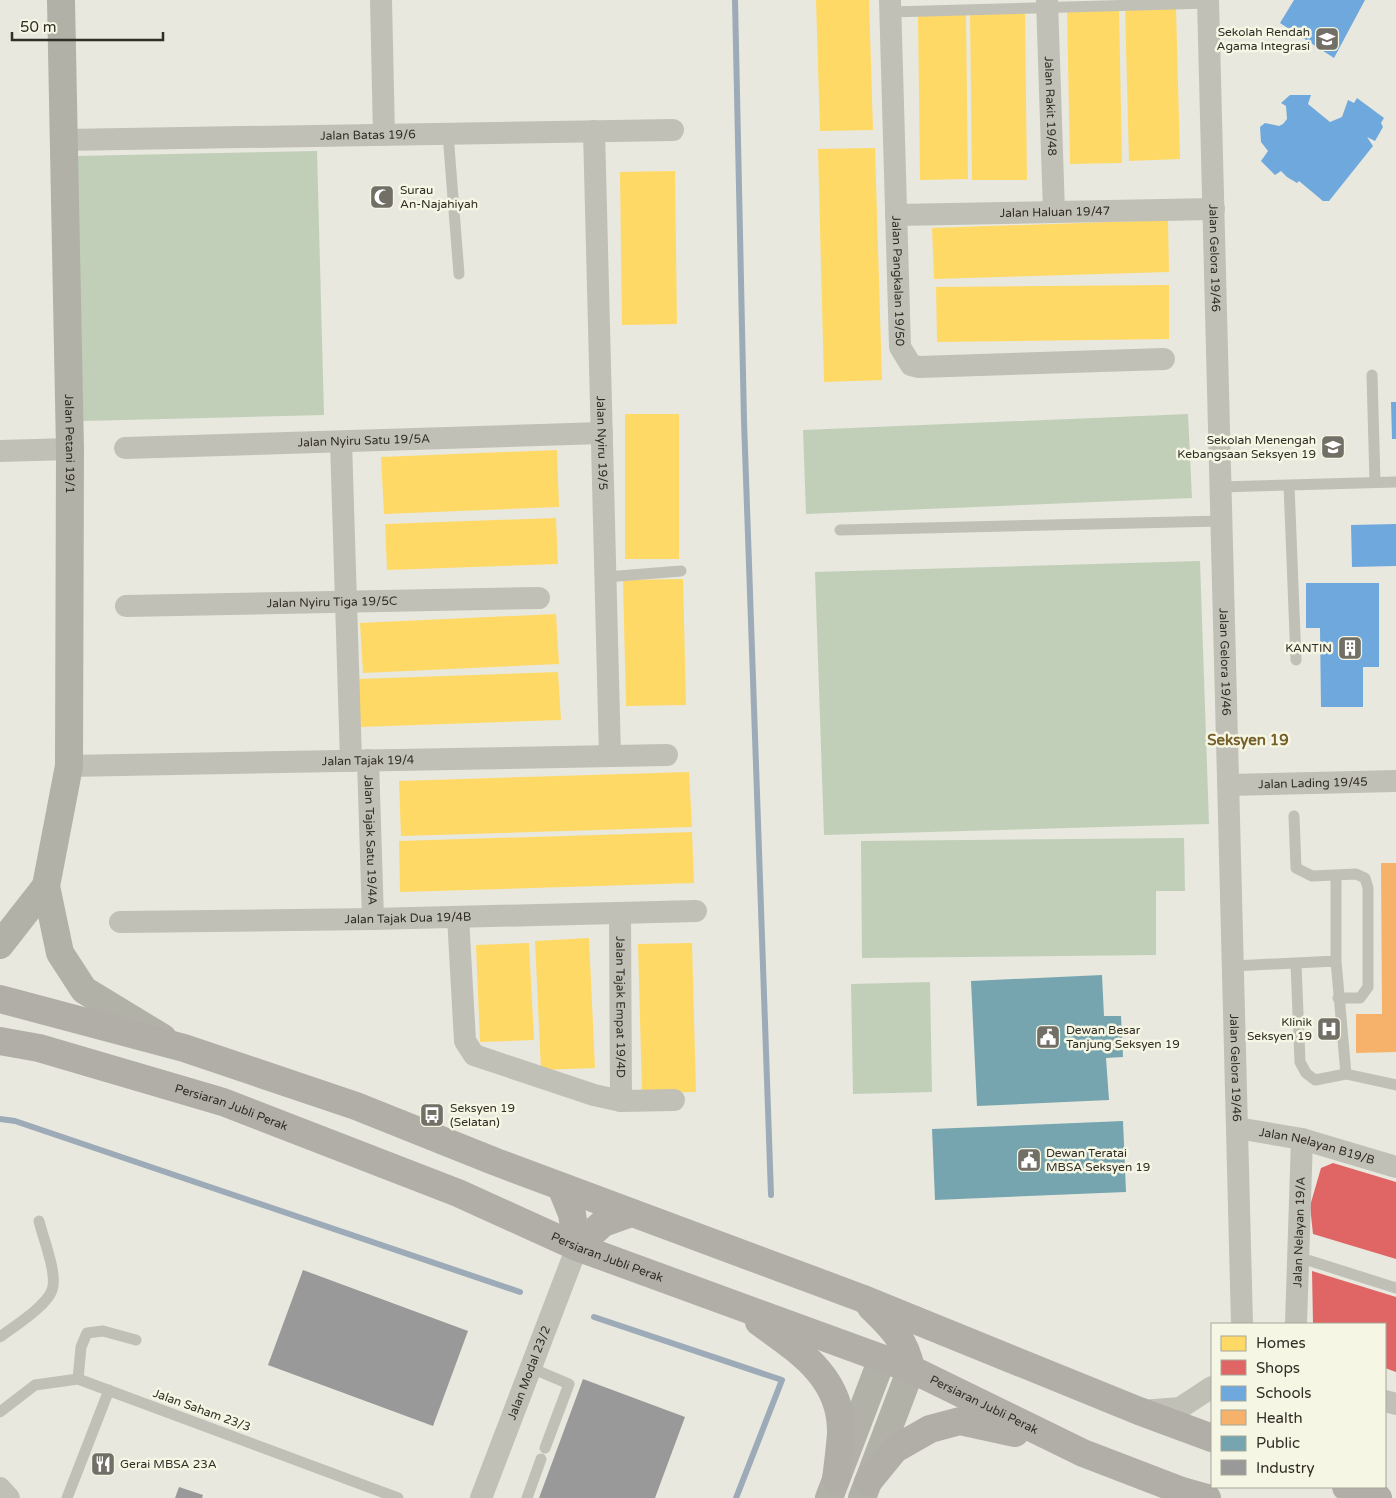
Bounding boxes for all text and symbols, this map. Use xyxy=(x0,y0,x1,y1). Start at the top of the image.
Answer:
scale bar xyxy=(12,10,164,42)
text: 50 m xyxy=(20,18,57,36)
place label: Sekolah Rendah Agama Integrasi xyxy=(1217,25,1310,53)
school or university icon: Sekolah Rendah Agama Integrasi xyxy=(1314,26,1340,52)
street label: Jalan Rakit 19/48 xyxy=(1042,56,1059,156)
street label: Jalan Batas 19/6 xyxy=(320,127,416,143)
place label: Surau An-Najahiyah xyxy=(400,183,478,211)
mosque icon: Surau An-Najahiyah xyxy=(369,184,395,210)
street label: Jalan Haluan 19/47 xyxy=(1000,204,1110,220)
street label: Jalan Gelora 19/46 xyxy=(1206,204,1223,312)
street label: Jalan Pangkalan 19/50 xyxy=(889,215,907,347)
street label: Jalan Petani 19/1 xyxy=(62,394,77,494)
street label: Jalan Nyiru 19/5 xyxy=(594,395,610,490)
street label: Jalan Nyiru Satu 19/5A xyxy=(297,431,430,450)
place label: Sekolah Menengah Kebangsaan Seksyen 19 xyxy=(1177,433,1316,461)
school or university icon: Sekolah Menengah Kebangsaan Seksyen 19 xyxy=(1320,434,1346,460)
street label: Jalan Nyiru Tiga 19/5C xyxy=(267,594,397,610)
street label: Jalan Gelora 19/46 xyxy=(1217,608,1233,716)
building icon: KANTIN xyxy=(1337,635,1363,661)
place label: KANTIN xyxy=(1285,641,1332,655)
district label: Seksyen 19 xyxy=(1207,731,1289,750)
street label: Jalan Tajak 19/4 xyxy=(322,753,415,768)
street label: Jalan Tajak Satu 19/4A xyxy=(361,775,380,905)
street label: Jalan Lading 19/45 xyxy=(1258,775,1368,791)
street label: Jalan Tajak Dua 19/4B xyxy=(344,910,472,926)
street label: Jalan Tajak Empat 19/4D xyxy=(613,936,628,1078)
street label: Jalan Gelora 19/46 xyxy=(1227,1013,1244,1122)
place label: Klinik Seksyen 19 xyxy=(1247,1015,1312,1043)
hospital icon: Klinik Seksyen 19 xyxy=(1316,1016,1342,1042)
place label: Dewan Besar Tanjung Seksyen 19 xyxy=(1066,1023,1180,1051)
public building icon: Dewan Besar Tanjung Seksyen 19 xyxy=(1035,1024,1061,1050)
street label: Persiaran Jubli Perak xyxy=(173,1081,290,1134)
place label: Seksyen 19 (Selatan) xyxy=(450,1101,515,1129)
bus stop icon: Seksyen 19 (Selatan) xyxy=(419,1102,445,1128)
street label: Jalan Nelayan B19/B xyxy=(1258,1125,1376,1167)
place label: Dewan Teratai MBSA Seksyen 19 xyxy=(1046,1146,1150,1174)
public building icon: Dewan Teratai MBSA Seksyen 19 xyxy=(1016,1147,1042,1173)
street label: Jalan Nelayan 19/A xyxy=(1290,1176,1308,1288)
street label: Persiaran Jubli Perak xyxy=(549,1229,666,1285)
legend xyxy=(1211,1323,1386,1488)
street label: Jalan Modal 23/2 xyxy=(505,1324,553,1422)
text: Homes xyxy=(1256,1334,1306,1352)
text: Shops xyxy=(1256,1359,1300,1377)
street label: Persiaran Jubli Perak xyxy=(928,1372,1041,1437)
text: Schools xyxy=(1256,1384,1312,1402)
street label: Jalan Saham 23/3 xyxy=(151,1386,253,1434)
text: Health xyxy=(1256,1409,1303,1427)
text: Public xyxy=(1256,1434,1300,1452)
restaurant icon: Gerai MBSA 23A xyxy=(90,1451,116,1477)
place label: Gerai MBSA 23A xyxy=(120,1457,217,1471)
text: Industry xyxy=(1256,1459,1315,1477)

